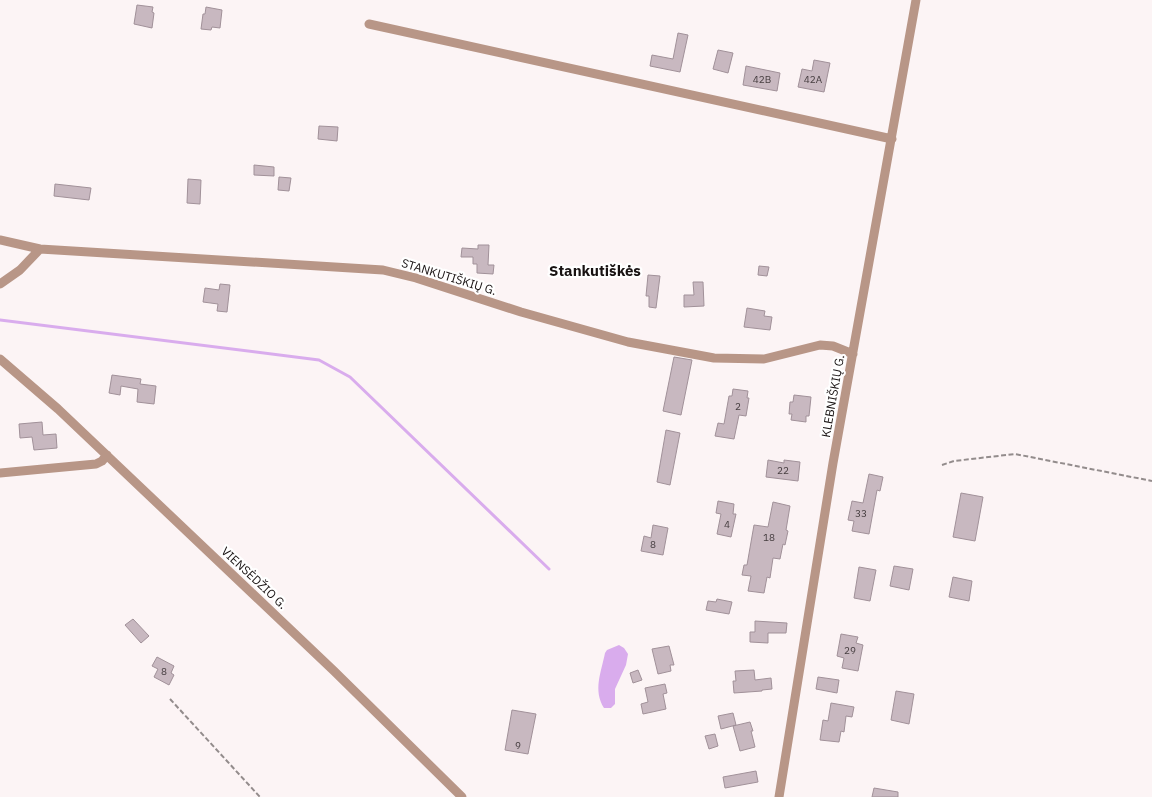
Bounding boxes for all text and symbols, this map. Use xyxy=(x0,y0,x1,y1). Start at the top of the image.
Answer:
house number: 42B xyxy=(753,73,771,86)
house number: 42A xyxy=(804,73,823,86)
street label: STANKUTIŠKIŲ G. xyxy=(400,255,498,298)
district label: Stankutiškės xyxy=(549,261,641,280)
street label: KLEBNIŠKIŲ G. xyxy=(818,353,847,438)
house number: 2 xyxy=(735,400,741,413)
house number: 22 xyxy=(777,464,789,477)
house number: 33 xyxy=(855,507,867,520)
house number: 4 xyxy=(724,518,730,531)
house number: 18 xyxy=(763,531,775,544)
house number: 8 xyxy=(650,538,656,551)
street label: VIENSĖDŽIO G. xyxy=(218,543,290,612)
house number: 29 xyxy=(844,644,856,657)
house number: 8 xyxy=(161,665,167,678)
house number: 9 xyxy=(515,739,521,752)

